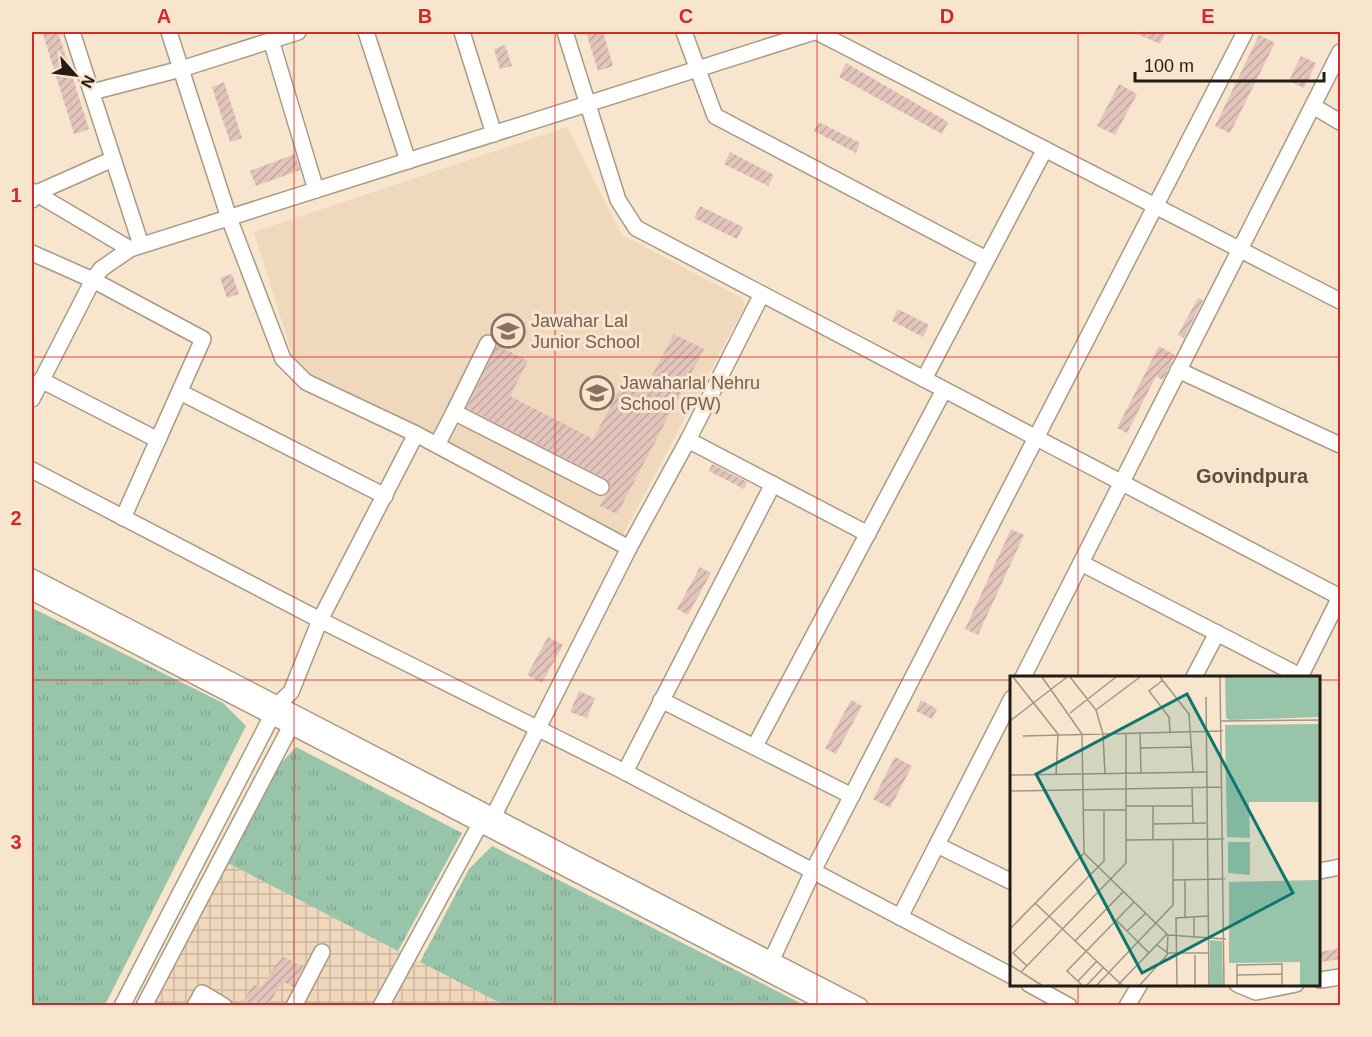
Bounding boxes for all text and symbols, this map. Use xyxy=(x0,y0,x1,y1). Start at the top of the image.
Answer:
text: A xyxy=(157,5,171,27)
text: B xyxy=(418,5,432,27)
text: C xyxy=(679,5,693,27)
text: D xyxy=(940,5,954,27)
text: E xyxy=(1201,5,1215,27)
north arrow xyxy=(45,45,105,105)
scale bar xyxy=(1135,45,1324,83)
text: 100 m xyxy=(1144,56,1194,76)
text: N xyxy=(78,73,98,91)
text: 1 xyxy=(10,184,22,206)
place label: Jawahar Lal Junior School xyxy=(531,311,640,352)
school or university icon: Jawahar Lal Junior School xyxy=(490,313,526,349)
place label: Jawaharlal Nehru School (PW) xyxy=(620,373,760,414)
school or university icon: Jawaharlal Nehru School (PW) xyxy=(579,375,615,411)
district label: Govindpura xyxy=(1196,465,1309,487)
text: 2 xyxy=(10,507,22,529)
inset map xyxy=(1010,676,1321,986)
text: 3 xyxy=(10,831,22,853)

